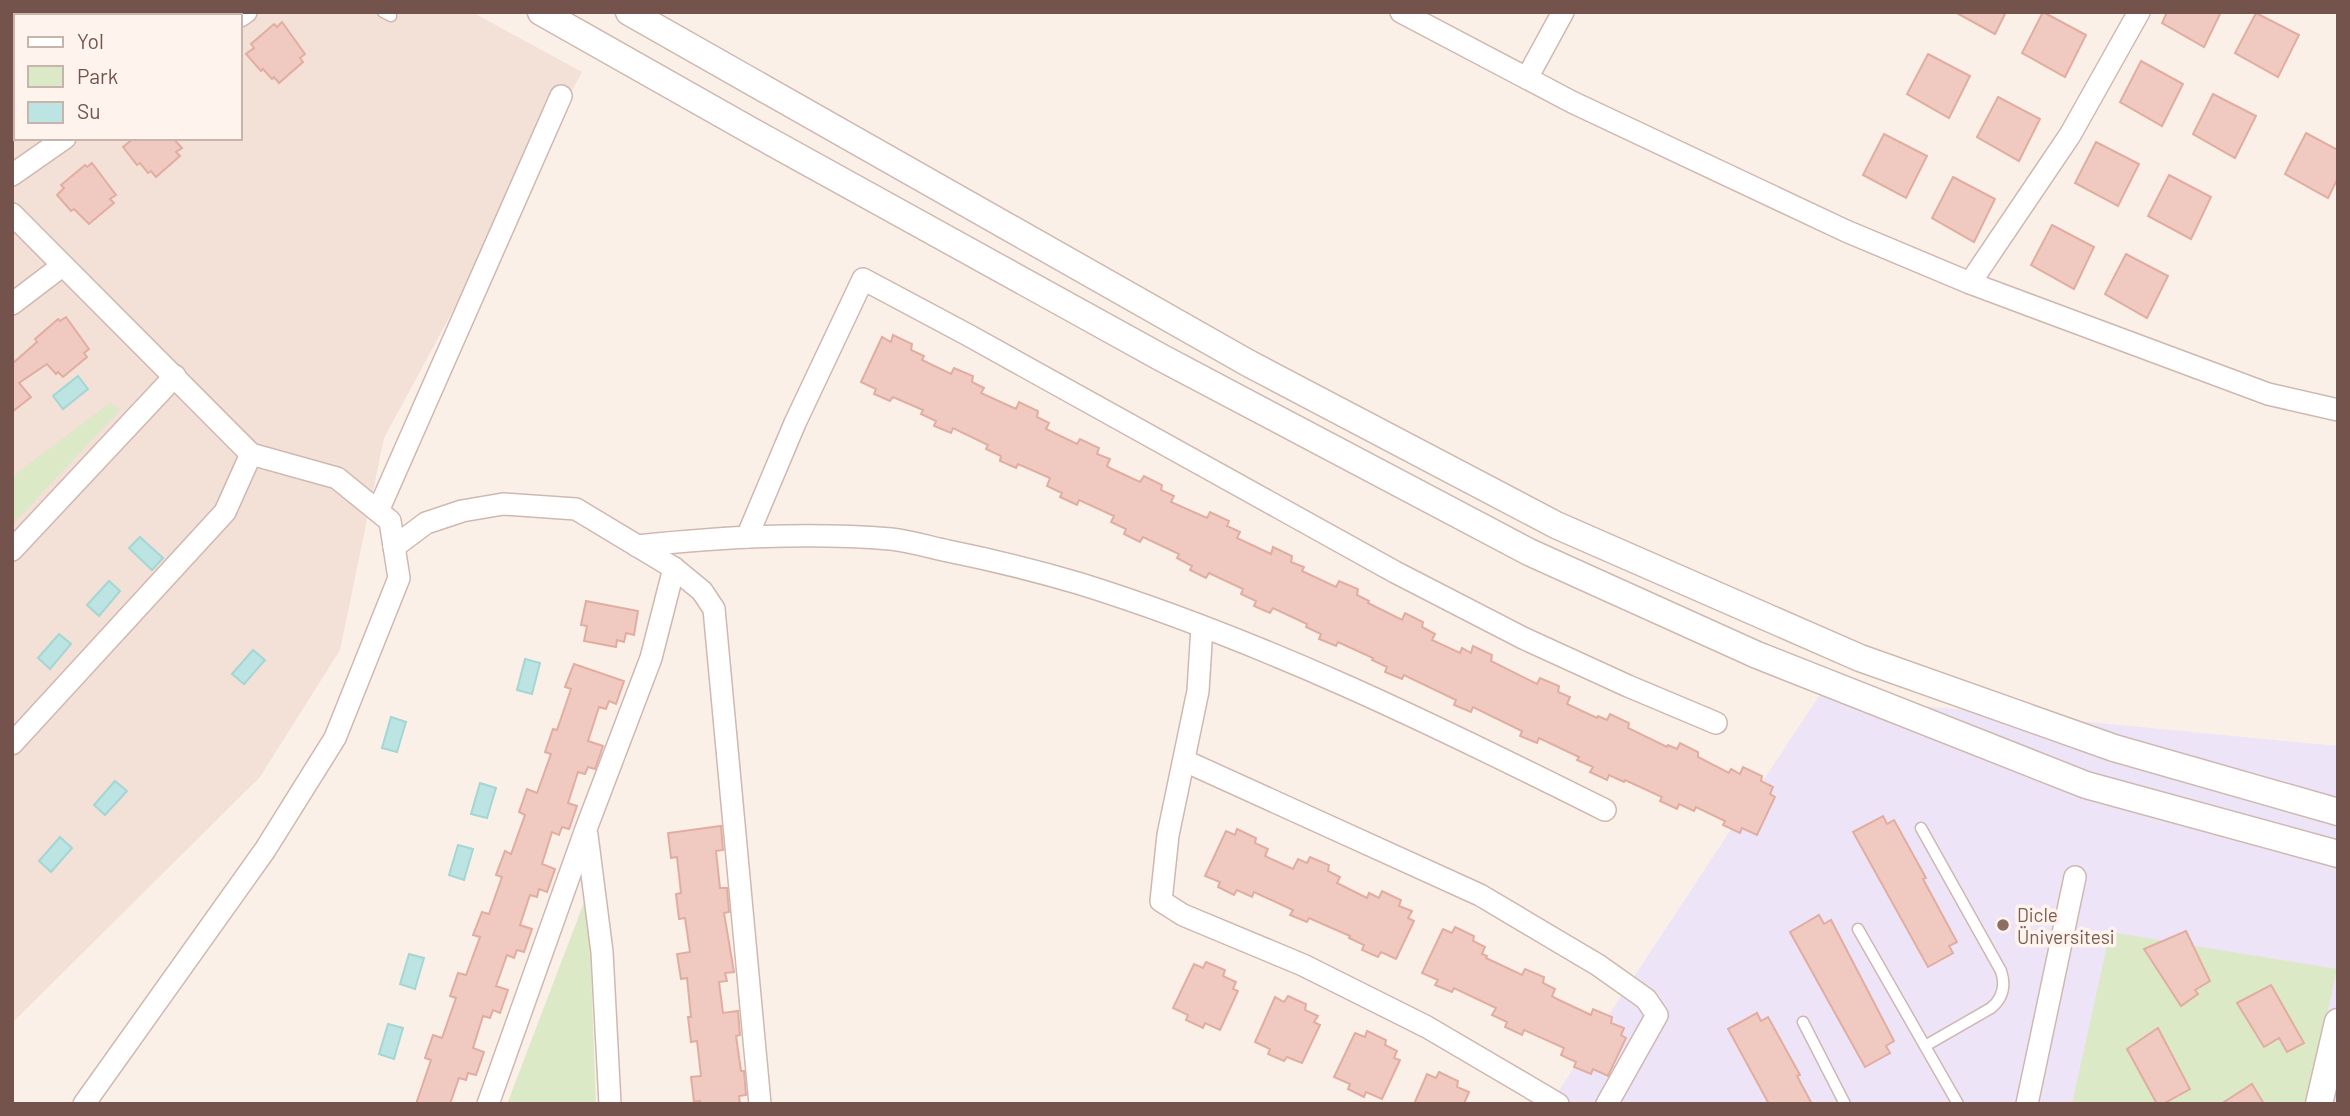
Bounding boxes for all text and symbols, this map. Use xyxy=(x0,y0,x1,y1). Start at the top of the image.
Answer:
legend xyxy=(14,14,242,140)
text: Yol xyxy=(77,28,104,53)
text: Park xyxy=(77,63,118,88)
text: Su xyxy=(77,98,101,123)
place label: Dicle Üniversitesi xyxy=(2017,903,2115,948)
marker: Dicle Üniversitesi xyxy=(1995,917,2011,933)

